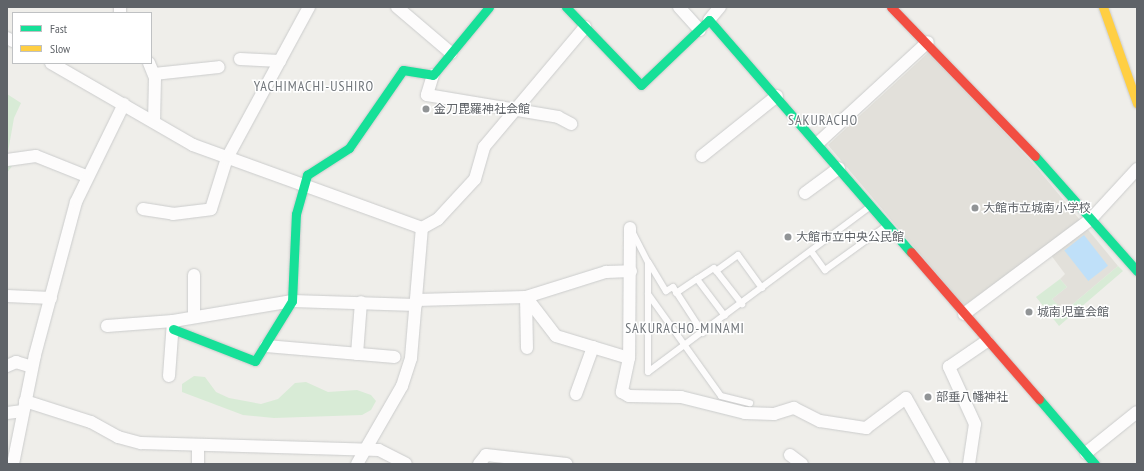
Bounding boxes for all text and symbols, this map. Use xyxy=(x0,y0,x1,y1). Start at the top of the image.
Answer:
legend xyxy=(12,12,152,64)
text: Fast xyxy=(50,21,67,36)
text: Slow xyxy=(50,41,70,56)
district label: YACHIMACHI-USHIRO xyxy=(254,78,374,94)
place label: 金刀毘羅神社会館 xyxy=(434,102,530,116)
marker: 金刀毘羅神社会館 xyxy=(421,104,431,114)
district label: SAKURACHO xyxy=(788,112,858,128)
place label: 大館市立城南小学校 xyxy=(983,201,1091,215)
marker: 大館市立城南小学校 xyxy=(970,203,980,213)
place label: 大館市立中央公民館 xyxy=(796,230,904,244)
marker: 大館市立中央公民館 xyxy=(783,232,793,242)
place label: 城南児童会館 xyxy=(1037,305,1109,319)
marker: 城南児童会館 xyxy=(1024,307,1034,317)
district label: SAKURACHO-MINAMI xyxy=(625,320,745,336)
place label: 部垂八幡神社 xyxy=(936,390,1008,404)
marker: 部垂八幡神社 xyxy=(923,392,933,402)

